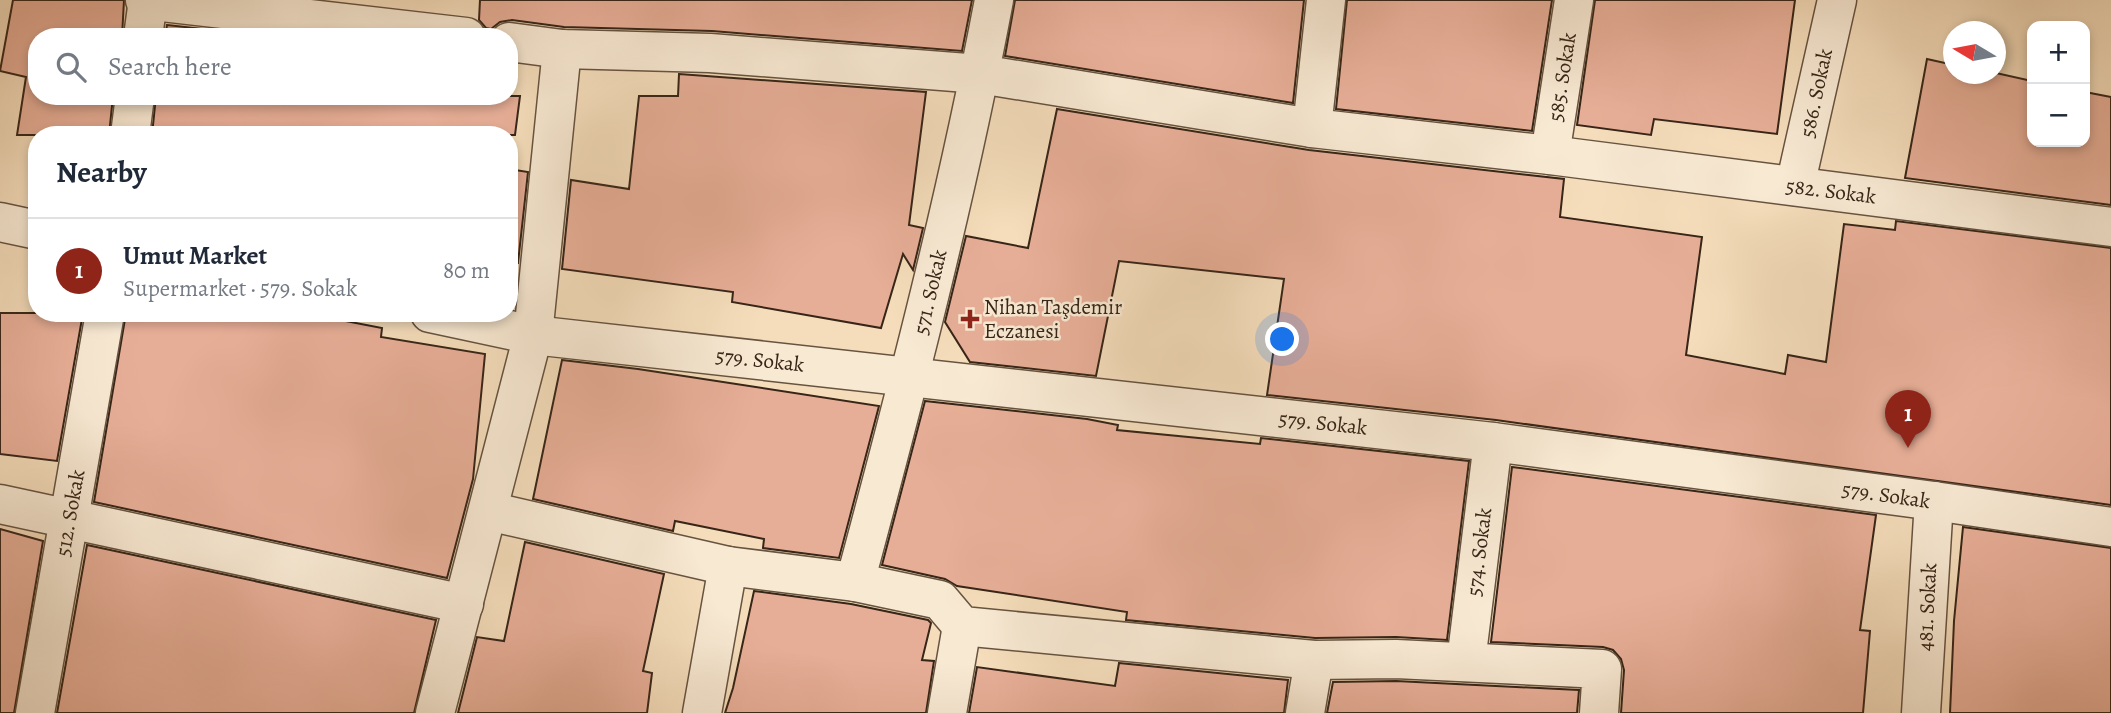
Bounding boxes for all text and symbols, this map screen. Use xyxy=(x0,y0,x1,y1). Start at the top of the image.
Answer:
north arrow xyxy=(1943,21,2006,84)
map controls xyxy=(2027,21,2090,147)
button: + xyxy=(2027,21,2090,84)
search box xyxy=(28,28,518,105)
street label: 585. Sokak xyxy=(1541,30,1583,124)
street label: 586. Sokak xyxy=(1793,45,1839,140)
icon: search xyxy=(52,48,90,86)
text: Search here xyxy=(108,49,232,84)
button: − xyxy=(2027,84,2090,147)
text: Nearby xyxy=(56,152,147,192)
street label: 582. Sokak xyxy=(1784,172,1878,210)
text: Umut Market xyxy=(123,238,267,273)
street label: 571. Sokak xyxy=(907,246,954,337)
text: 1 xyxy=(75,255,83,286)
text: 80 m xyxy=(443,255,490,286)
text: Supermarket · 579. Sokak xyxy=(123,273,358,304)
place label: Nihan Taşdemir Eczanesi xyxy=(984,293,1122,345)
marker: Nihan Taşdemir Eczanesi xyxy=(962,311,978,327)
your location xyxy=(1265,322,1299,356)
street label: 579. Sokak xyxy=(714,341,806,379)
pin: 1 xyxy=(1885,390,1931,448)
street label: 579. Sokak xyxy=(1277,404,1369,442)
street label: 512. Sokak xyxy=(49,467,92,559)
street label: 579. Sokak xyxy=(1840,475,1933,515)
street label: 574. Sokak xyxy=(1460,506,1498,598)
street label: 481. Sokak xyxy=(1911,562,1943,652)

